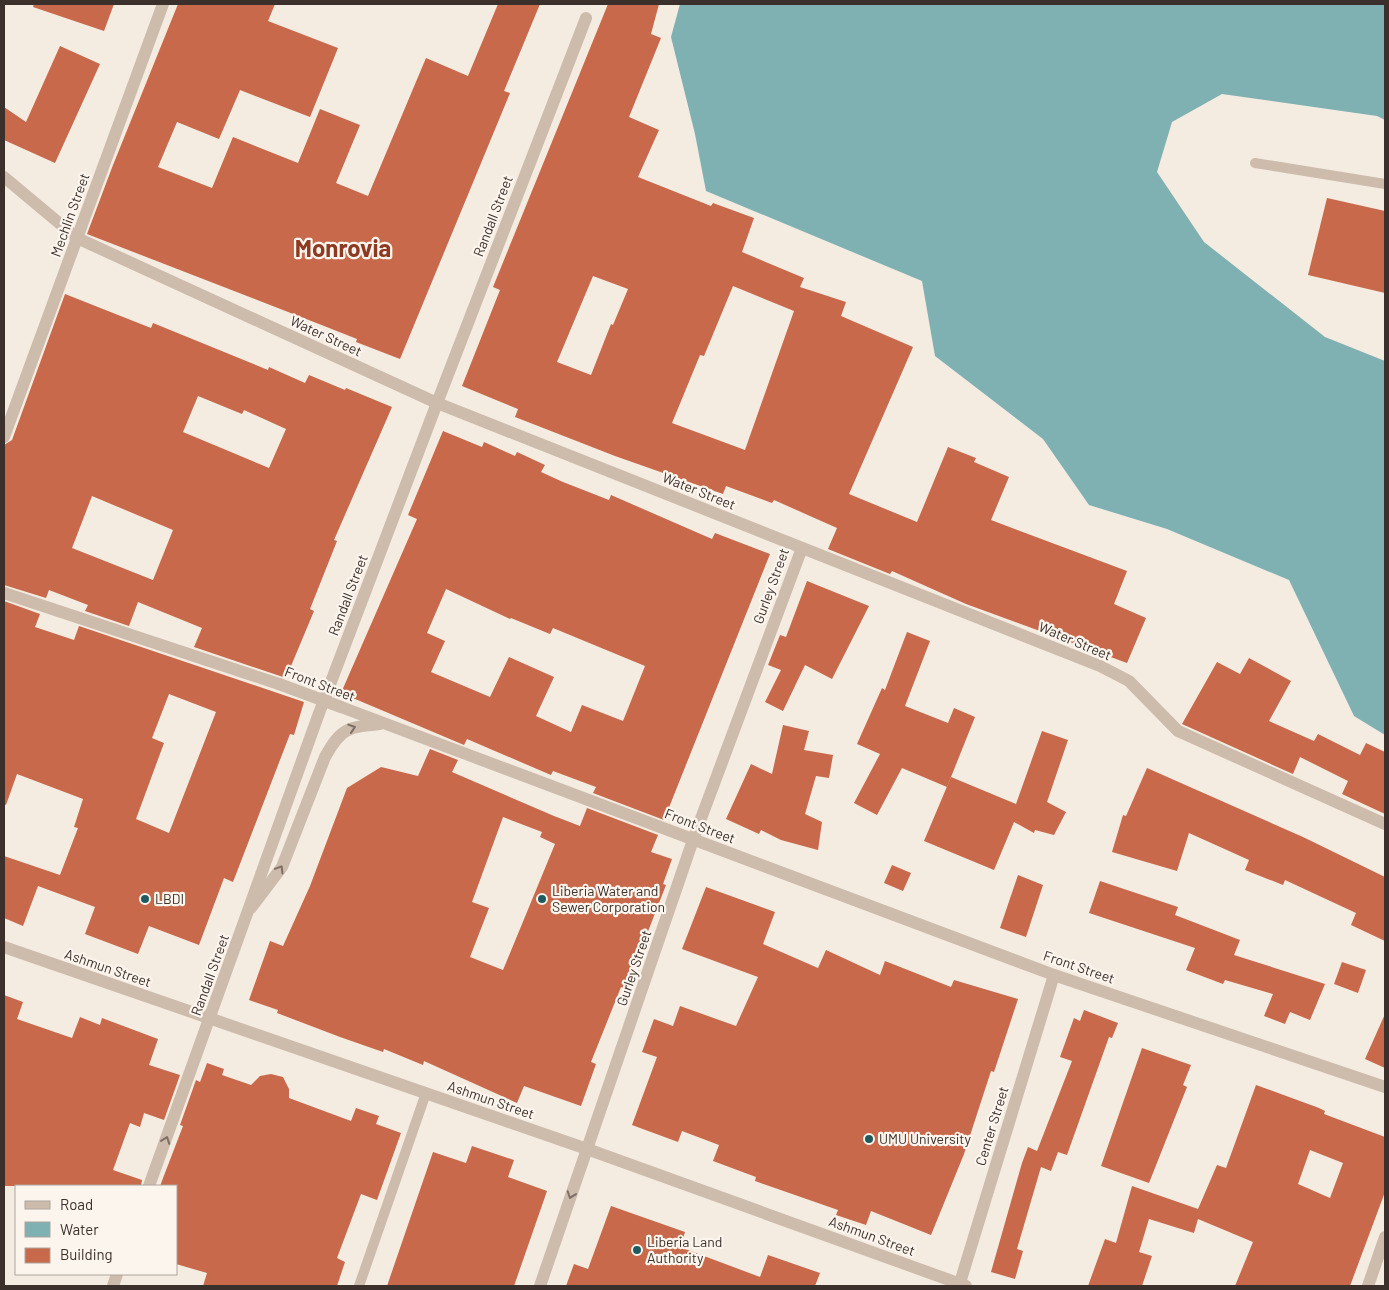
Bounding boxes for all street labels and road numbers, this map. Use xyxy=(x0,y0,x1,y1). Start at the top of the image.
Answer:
street label: Mechlin Street xyxy=(47,171,93,259)
street label: Randall Street xyxy=(469,173,516,259)
street label: Water Street xyxy=(288,312,365,360)
street label: Water Street xyxy=(660,468,738,513)
street label: Gurley Street xyxy=(749,546,792,626)
street label: Randall Street xyxy=(324,552,371,638)
street label: Water Street xyxy=(1036,618,1114,663)
street label: Front Street xyxy=(283,662,358,705)
street label: Front Street xyxy=(663,804,738,847)
street label: Gurley Street xyxy=(613,928,654,1008)
street label: Randall Street xyxy=(187,932,232,1018)
street label: Ashmun Street xyxy=(63,945,154,990)
street label: Front Street xyxy=(1041,946,1117,987)
street label: Ashmun Street xyxy=(446,1077,537,1122)
street label: Center Street xyxy=(971,1084,1012,1168)
street label: Ashmun Street xyxy=(827,1212,918,1259)

